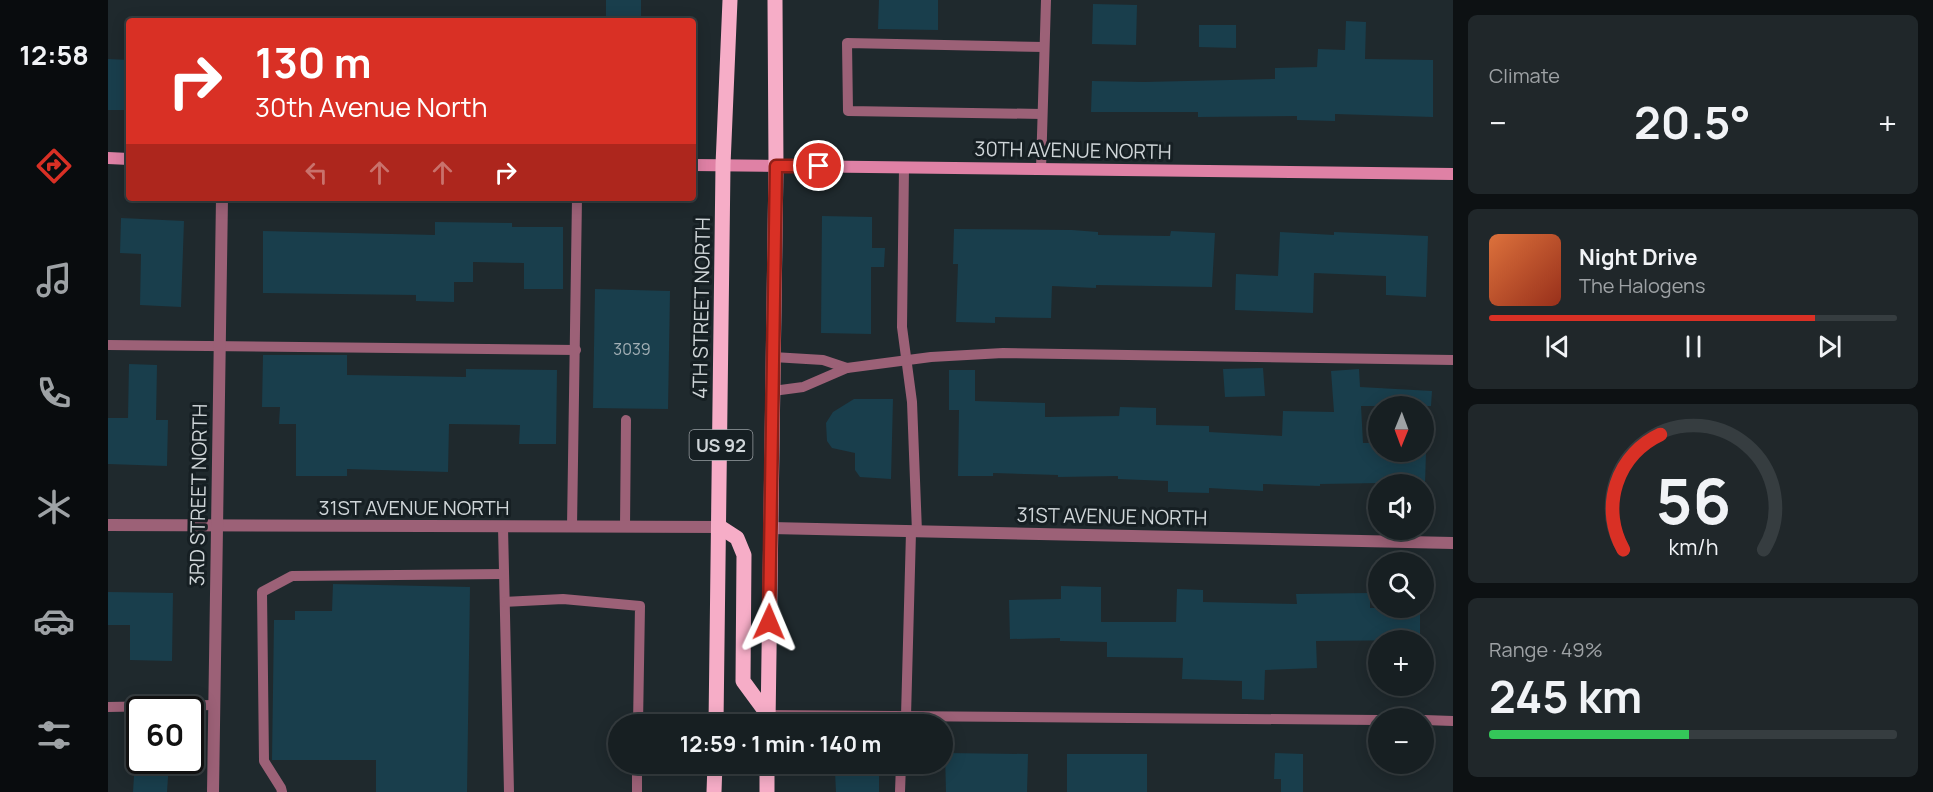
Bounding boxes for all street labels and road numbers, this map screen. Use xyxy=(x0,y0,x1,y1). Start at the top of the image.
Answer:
street label: 30TH AVENUE NORTH xyxy=(974,135,1172,165)
street label: 4TH STREET NORTH xyxy=(686,217,716,399)
street label: 3RD STREET NORTH xyxy=(183,404,213,586)
road number: US 92 xyxy=(690,430,752,460)
street label: 31ST AVENUE NORTH xyxy=(319,494,509,521)
street label: 31ST AVENUE NORTH xyxy=(1016,501,1208,531)

